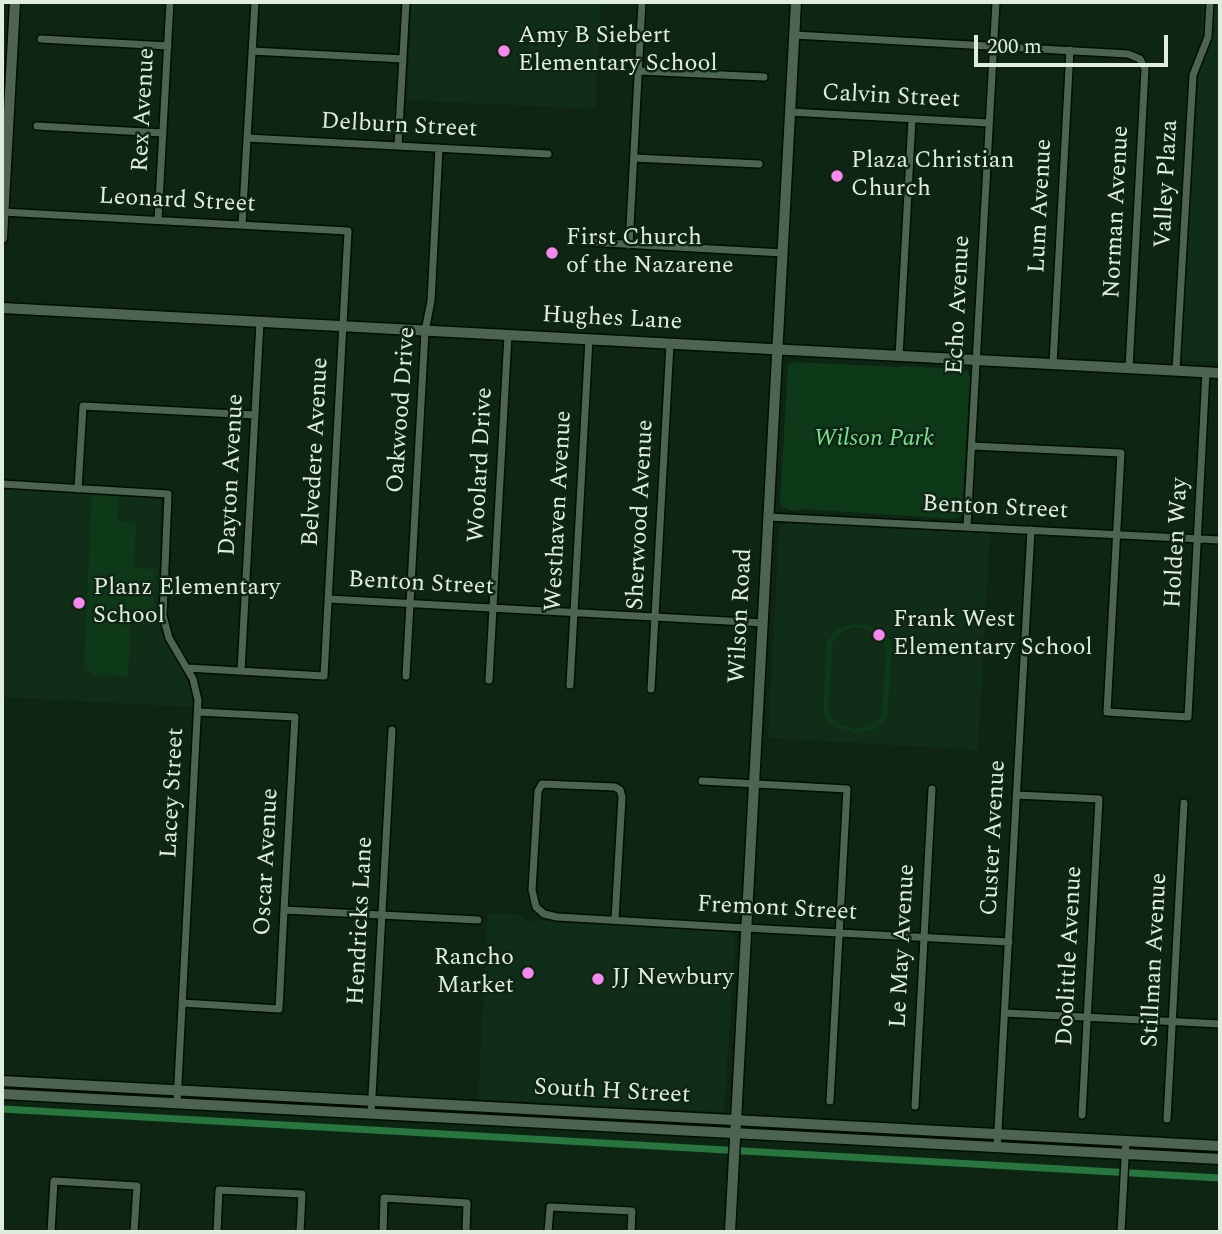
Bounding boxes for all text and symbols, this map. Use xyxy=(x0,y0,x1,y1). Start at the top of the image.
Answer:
scale bar xyxy=(977,21,1171,65)
place label: Amy B Siebert Elementary School xyxy=(518,23,718,79)
text: 200 m xyxy=(987,31,1042,63)
marker: Amy B Siebert Elementary School xyxy=(496,43,512,59)
street label: Rex Avenue xyxy=(127,47,163,173)
street label: Calvin Street xyxy=(821,80,961,116)
street label: Delburn Street xyxy=(320,109,478,145)
street label: Valley Plaza xyxy=(1150,119,1186,249)
street label: Norman Avenue xyxy=(1099,125,1137,299)
street label: Lum Avenue xyxy=(1024,138,1060,274)
place label: Plaza Christian Church xyxy=(851,148,1014,204)
marker: Plaza Christian Church xyxy=(829,168,845,184)
street label: Leonard Street xyxy=(98,184,256,220)
place label: First Church of the Nazarene xyxy=(566,225,734,281)
street label: Echo Avenue xyxy=(942,235,978,375)
marker: First Church of the Nazarene xyxy=(544,245,560,261)
street label: Hughes Lane xyxy=(541,302,683,338)
street label: Oakwood Drive xyxy=(383,326,423,494)
street label: Belvedere Avenue xyxy=(298,357,336,547)
street label: Woolard Drive xyxy=(464,387,500,543)
street label: Dayton Avenue xyxy=(214,393,252,557)
street label: Westhaven Avenue xyxy=(540,410,580,612)
street label: Sherwood Avenue xyxy=(623,419,661,611)
park label: Wilson Park xyxy=(814,426,934,454)
street label: Holden Way xyxy=(1160,477,1196,609)
street label: Benton Street xyxy=(921,491,1069,527)
street label: Wilson Road xyxy=(724,548,760,684)
street label: Benton Street xyxy=(347,567,495,603)
place label: Planz Elementary School xyxy=(93,575,280,631)
marker: Planz Elementary School xyxy=(71,595,87,611)
place label: Frank West Elementary School xyxy=(893,607,1093,663)
marker: Frank West Elementary School xyxy=(871,627,887,643)
street label: Lacey Street xyxy=(156,727,192,859)
street label: Custer Avenue xyxy=(977,759,1013,917)
street label: Oscar Avenue xyxy=(250,787,286,937)
street label: Hendricks Lane xyxy=(343,836,381,1006)
street label: Le May Avenue xyxy=(885,863,923,1029)
street label: Doolittle Avenue xyxy=(1052,865,1090,1047)
street label: Stillman Avenue xyxy=(1137,872,1175,1048)
street label: Fremont Street xyxy=(696,891,858,929)
place label: Rancho Market xyxy=(434,945,514,1001)
marker: Rancho Market xyxy=(520,965,536,981)
place label: JJ Newbury xyxy=(612,965,734,993)
marker: JJ Newbury xyxy=(590,971,606,987)
street label: South H Street xyxy=(533,1075,691,1111)

